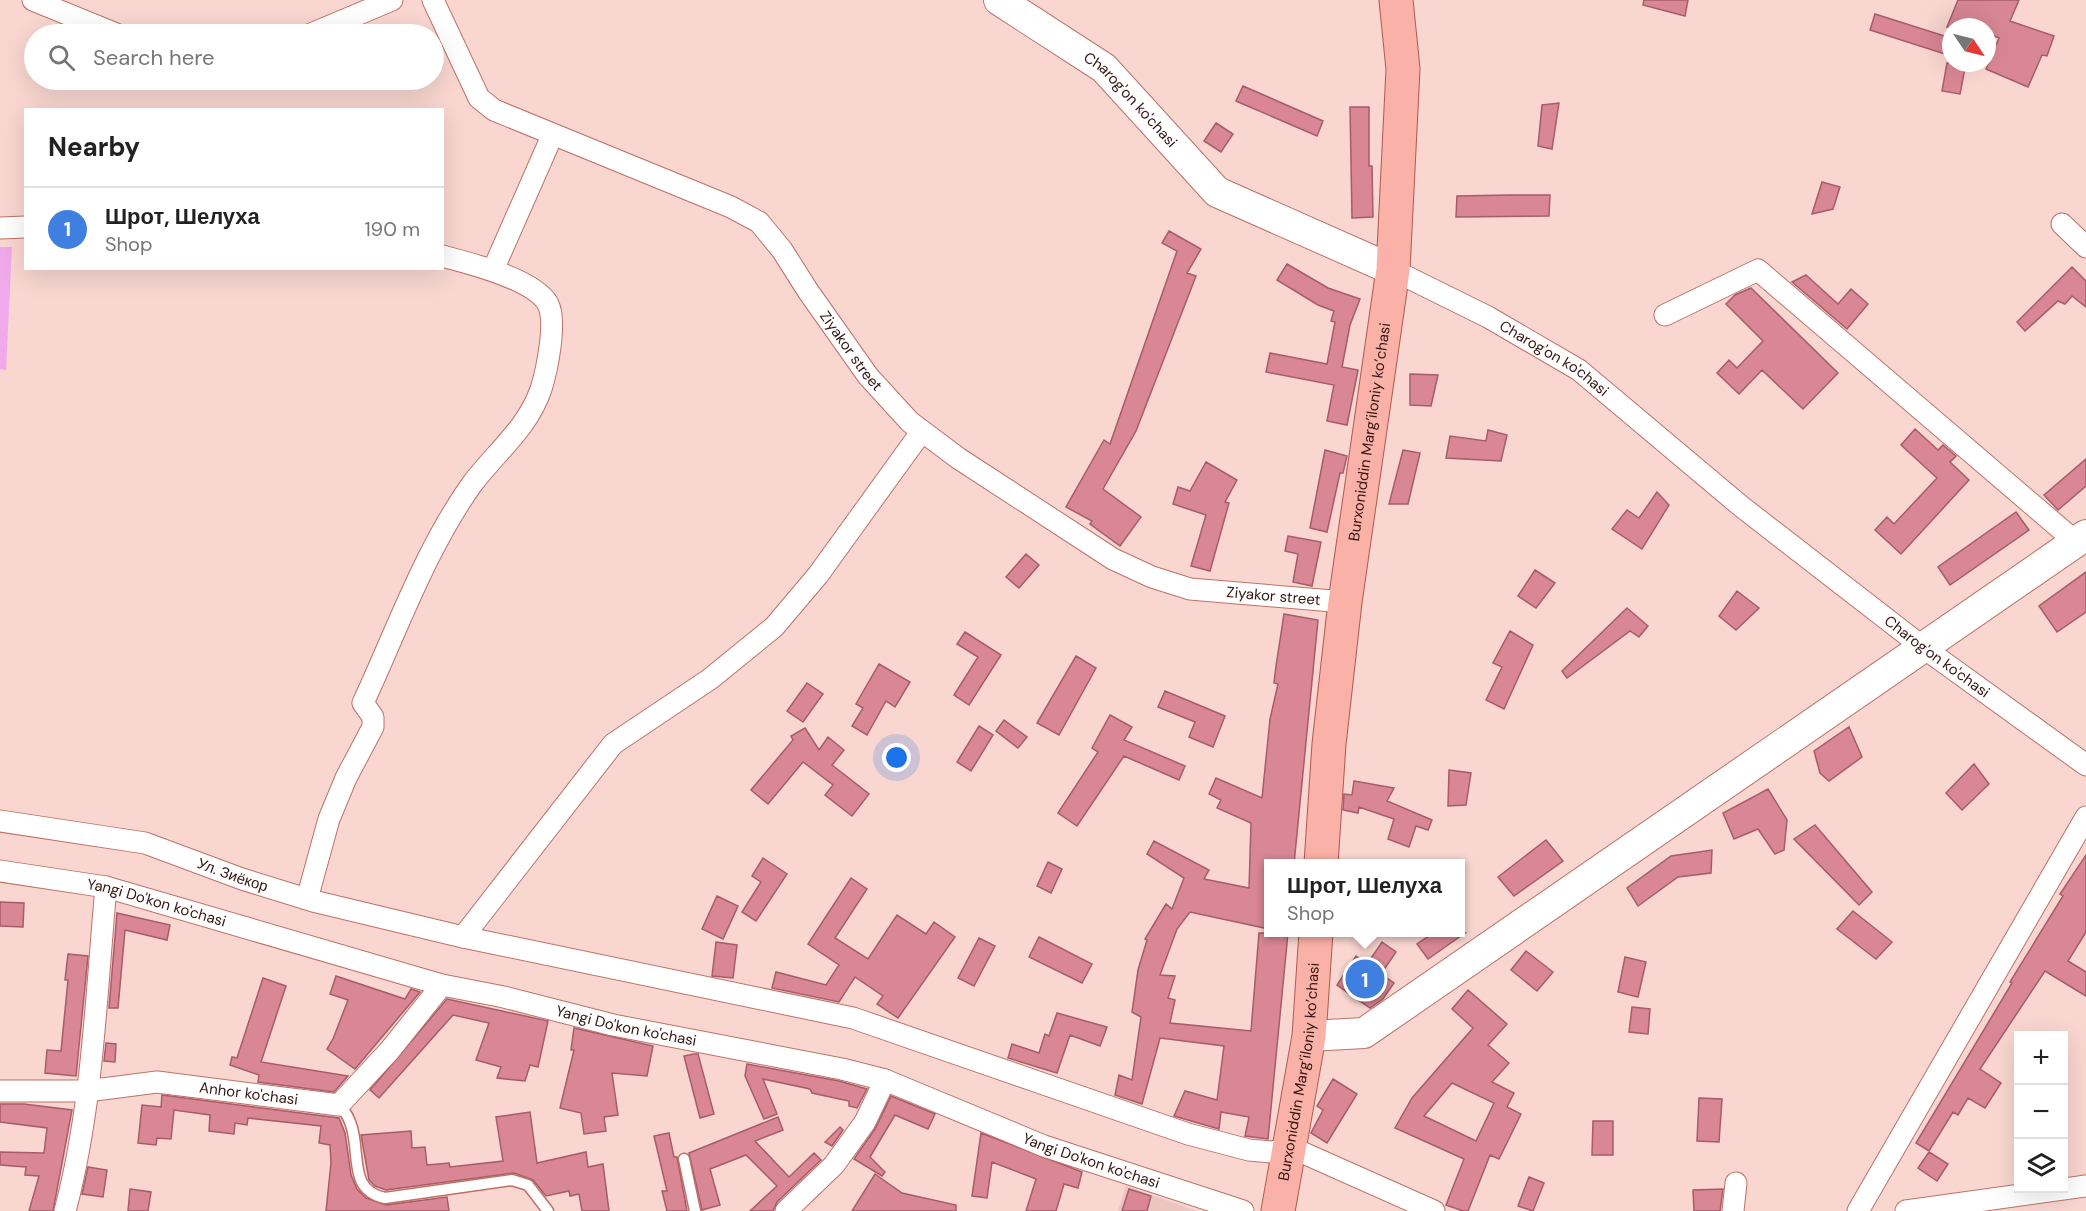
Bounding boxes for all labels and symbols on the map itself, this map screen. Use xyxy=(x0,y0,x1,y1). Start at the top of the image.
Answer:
north arrow xyxy=(1942,18,1996,72)
street label: Charog'on ko'chasi xyxy=(1080,47,1182,152)
street label: Ziyakor street xyxy=(815,307,887,395)
street label: Charog'on ko'chasi xyxy=(1496,316,1613,401)
street label: Burxoniddin Marg’iloniy ko’chasi xyxy=(1344,321,1395,542)
street label: Ziyakor street xyxy=(1226,582,1321,610)
street label: Charog'on ko'chasi xyxy=(1880,611,1994,702)
your location xyxy=(882,743,911,772)
street label: Ул. Зиёкор xyxy=(195,853,270,896)
street label: Yangi Do'kon ko'chasi xyxy=(86,874,228,931)
pin: 1 xyxy=(1346,956,1384,1002)
street label: Burxoniddin Marg’iloniy ko’chasi xyxy=(1274,962,1324,1182)
street label: Yangi Do'kon ko'chasi xyxy=(554,1001,698,1051)
street label: Anhor ko'chasi xyxy=(198,1077,299,1110)
street label: Yangi Do'kon ko'chasi xyxy=(1019,1128,1162,1193)

